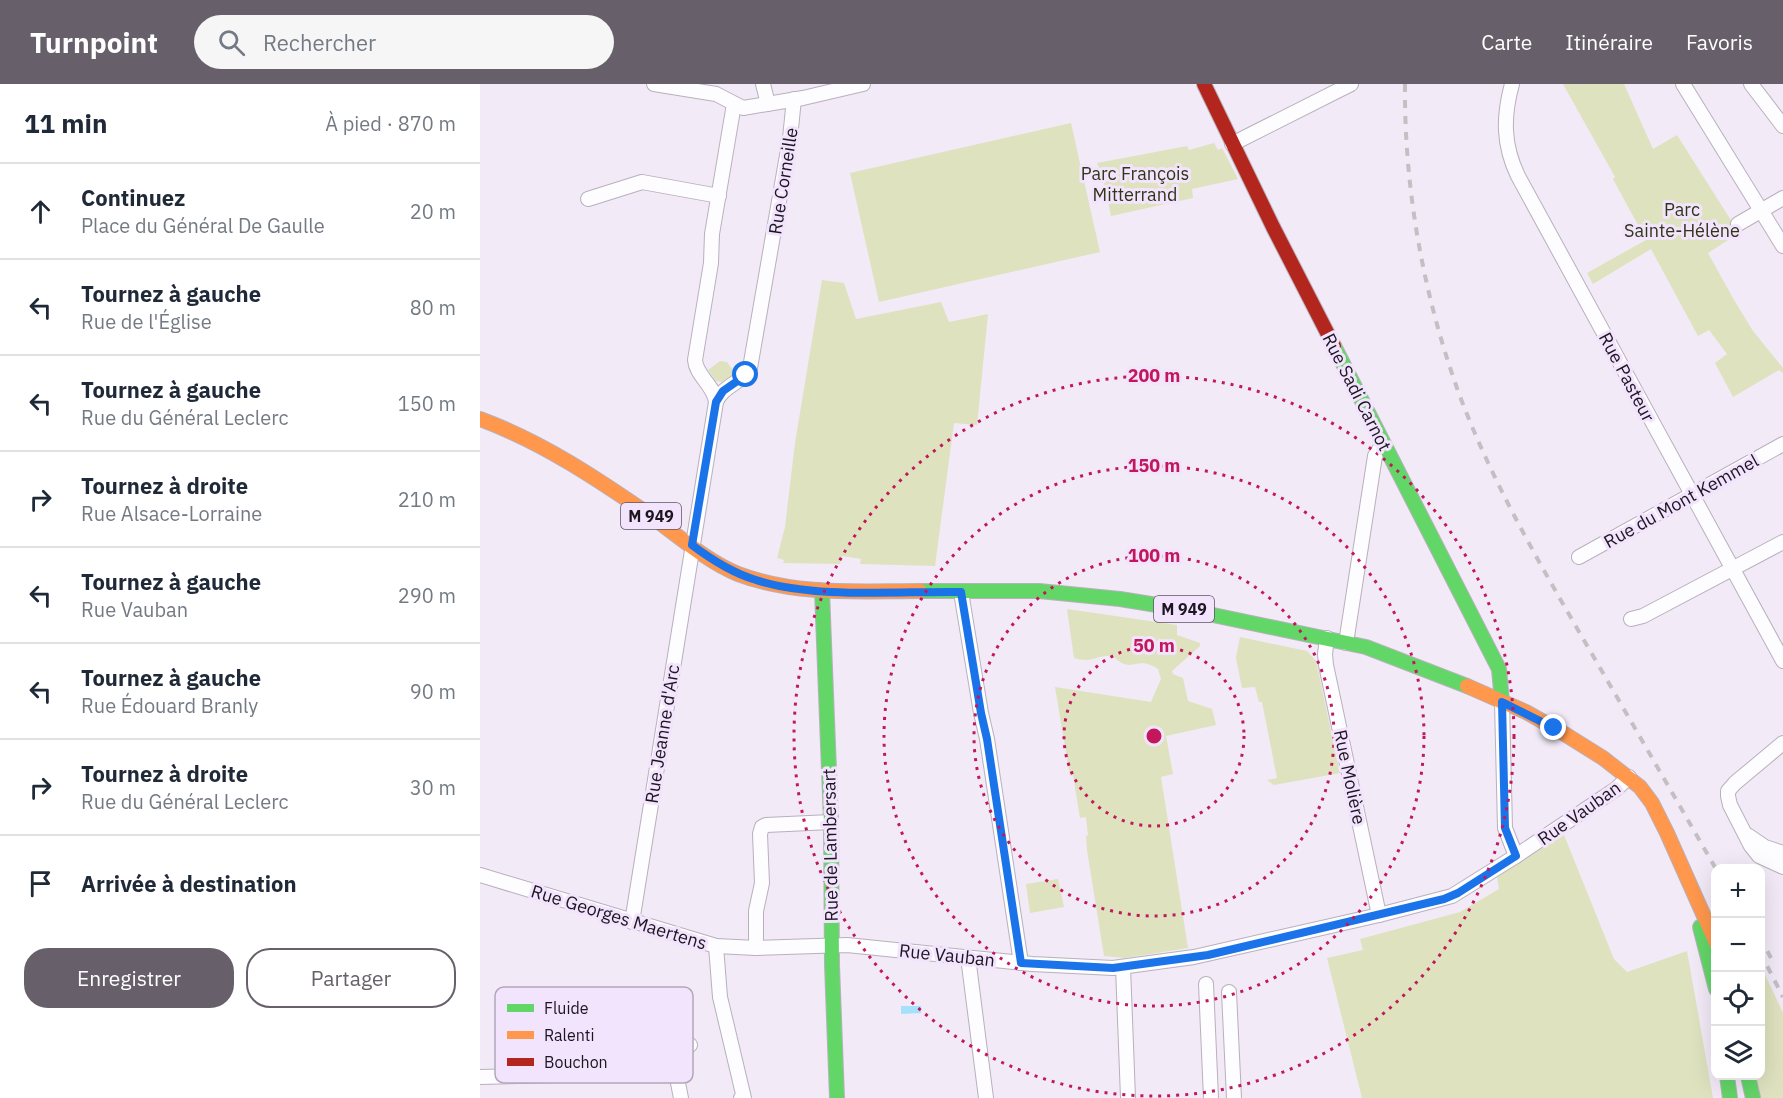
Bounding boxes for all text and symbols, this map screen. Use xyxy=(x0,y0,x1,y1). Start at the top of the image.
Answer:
search box xyxy=(194,15,614,69)
text: Turnpoint xyxy=(30,24,158,61)
icon: search xyxy=(215,26,248,59)
text: Rechercher xyxy=(263,28,376,57)
text: Carte xyxy=(1481,28,1532,56)
text: Itinéraire xyxy=(1565,28,1653,56)
text: Favoris xyxy=(1686,28,1753,56)
text: 11 min xyxy=(24,106,108,140)
text: À pied · 870 m xyxy=(325,110,456,137)
street label: Rue Corneille xyxy=(763,126,803,236)
park label: Parc François Mitterrand xyxy=(1081,162,1189,206)
text: Continuez xyxy=(81,183,185,212)
icon: ahead xyxy=(24,195,57,228)
text: 20 m xyxy=(410,198,456,225)
park label: Parc Sainte-Hélène xyxy=(1624,198,1740,242)
text: Place du Général De Gaulle xyxy=(81,212,325,239)
text: Tournez à gauche xyxy=(81,279,261,308)
icon: left xyxy=(24,291,57,324)
text: 80 m xyxy=(410,294,456,321)
text: Rue de l'Église xyxy=(81,308,212,335)
street label: Rue Pasteur xyxy=(1594,328,1660,426)
street label: Rue Sadi Carnot xyxy=(1317,329,1397,455)
route start xyxy=(732,361,758,387)
text: 200 m xyxy=(1128,364,1180,387)
text: Tournez à gauche xyxy=(81,375,261,404)
icon: left xyxy=(24,387,57,420)
text: 150 m xyxy=(398,390,456,417)
text: Rue du Général Leclerc xyxy=(81,404,288,431)
street label: Rue du Mont Kemmel xyxy=(1600,449,1762,553)
text: 150 m xyxy=(1128,454,1180,477)
text: Tournez à droite xyxy=(81,471,248,500)
icon: right xyxy=(24,483,57,516)
text: 210 m xyxy=(398,486,456,513)
text: Rue Alsace-Lorraine xyxy=(81,500,262,527)
road number: M 949 xyxy=(621,503,681,529)
text: 100 m xyxy=(1128,544,1180,567)
text: Tournez à gauche xyxy=(81,567,261,596)
icon: left xyxy=(24,579,57,612)
text: 290 m xyxy=(398,582,456,609)
text: Rue Vauban xyxy=(81,596,188,623)
road number: M 949 xyxy=(1154,596,1214,622)
text: 50 m xyxy=(1133,634,1175,657)
text: Tournez à gauche xyxy=(81,663,261,692)
street label: Rue Jeanne d'Arc xyxy=(640,663,684,805)
icon: left xyxy=(24,675,57,708)
text: 90 m xyxy=(410,678,456,705)
text: Rue Édouard Branly xyxy=(81,692,258,719)
route end xyxy=(1540,714,1566,740)
centre of rings xyxy=(1144,726,1164,746)
street label: Rue Molière xyxy=(1329,728,1371,827)
text: Tournez à droite xyxy=(81,759,248,788)
street label: Rue de Lambersart xyxy=(817,768,843,922)
icon: right xyxy=(24,771,57,804)
text: 30 m xyxy=(410,774,456,801)
street label: Rue Vauban xyxy=(1533,776,1625,850)
text: Rue du Général Leclerc xyxy=(81,788,288,815)
map controls xyxy=(1711,864,1765,1080)
button: + xyxy=(1711,864,1765,918)
icon: arrive xyxy=(24,867,57,900)
text: Arrivée à destination xyxy=(81,869,297,898)
street label: Rue Georges Maertens xyxy=(528,879,710,955)
button: − xyxy=(1711,918,1765,972)
street label: Rue Vauban xyxy=(898,939,996,971)
button: Enregistrer xyxy=(24,948,234,1008)
button: Partager xyxy=(246,948,456,1008)
button: locate xyxy=(1711,972,1765,1026)
legend xyxy=(495,987,693,1083)
text: Fluide xyxy=(544,998,589,1018)
text: Ralenti xyxy=(544,1025,594,1045)
button: layers xyxy=(1711,1026,1765,1080)
text: Bouchon xyxy=(544,1052,608,1072)

